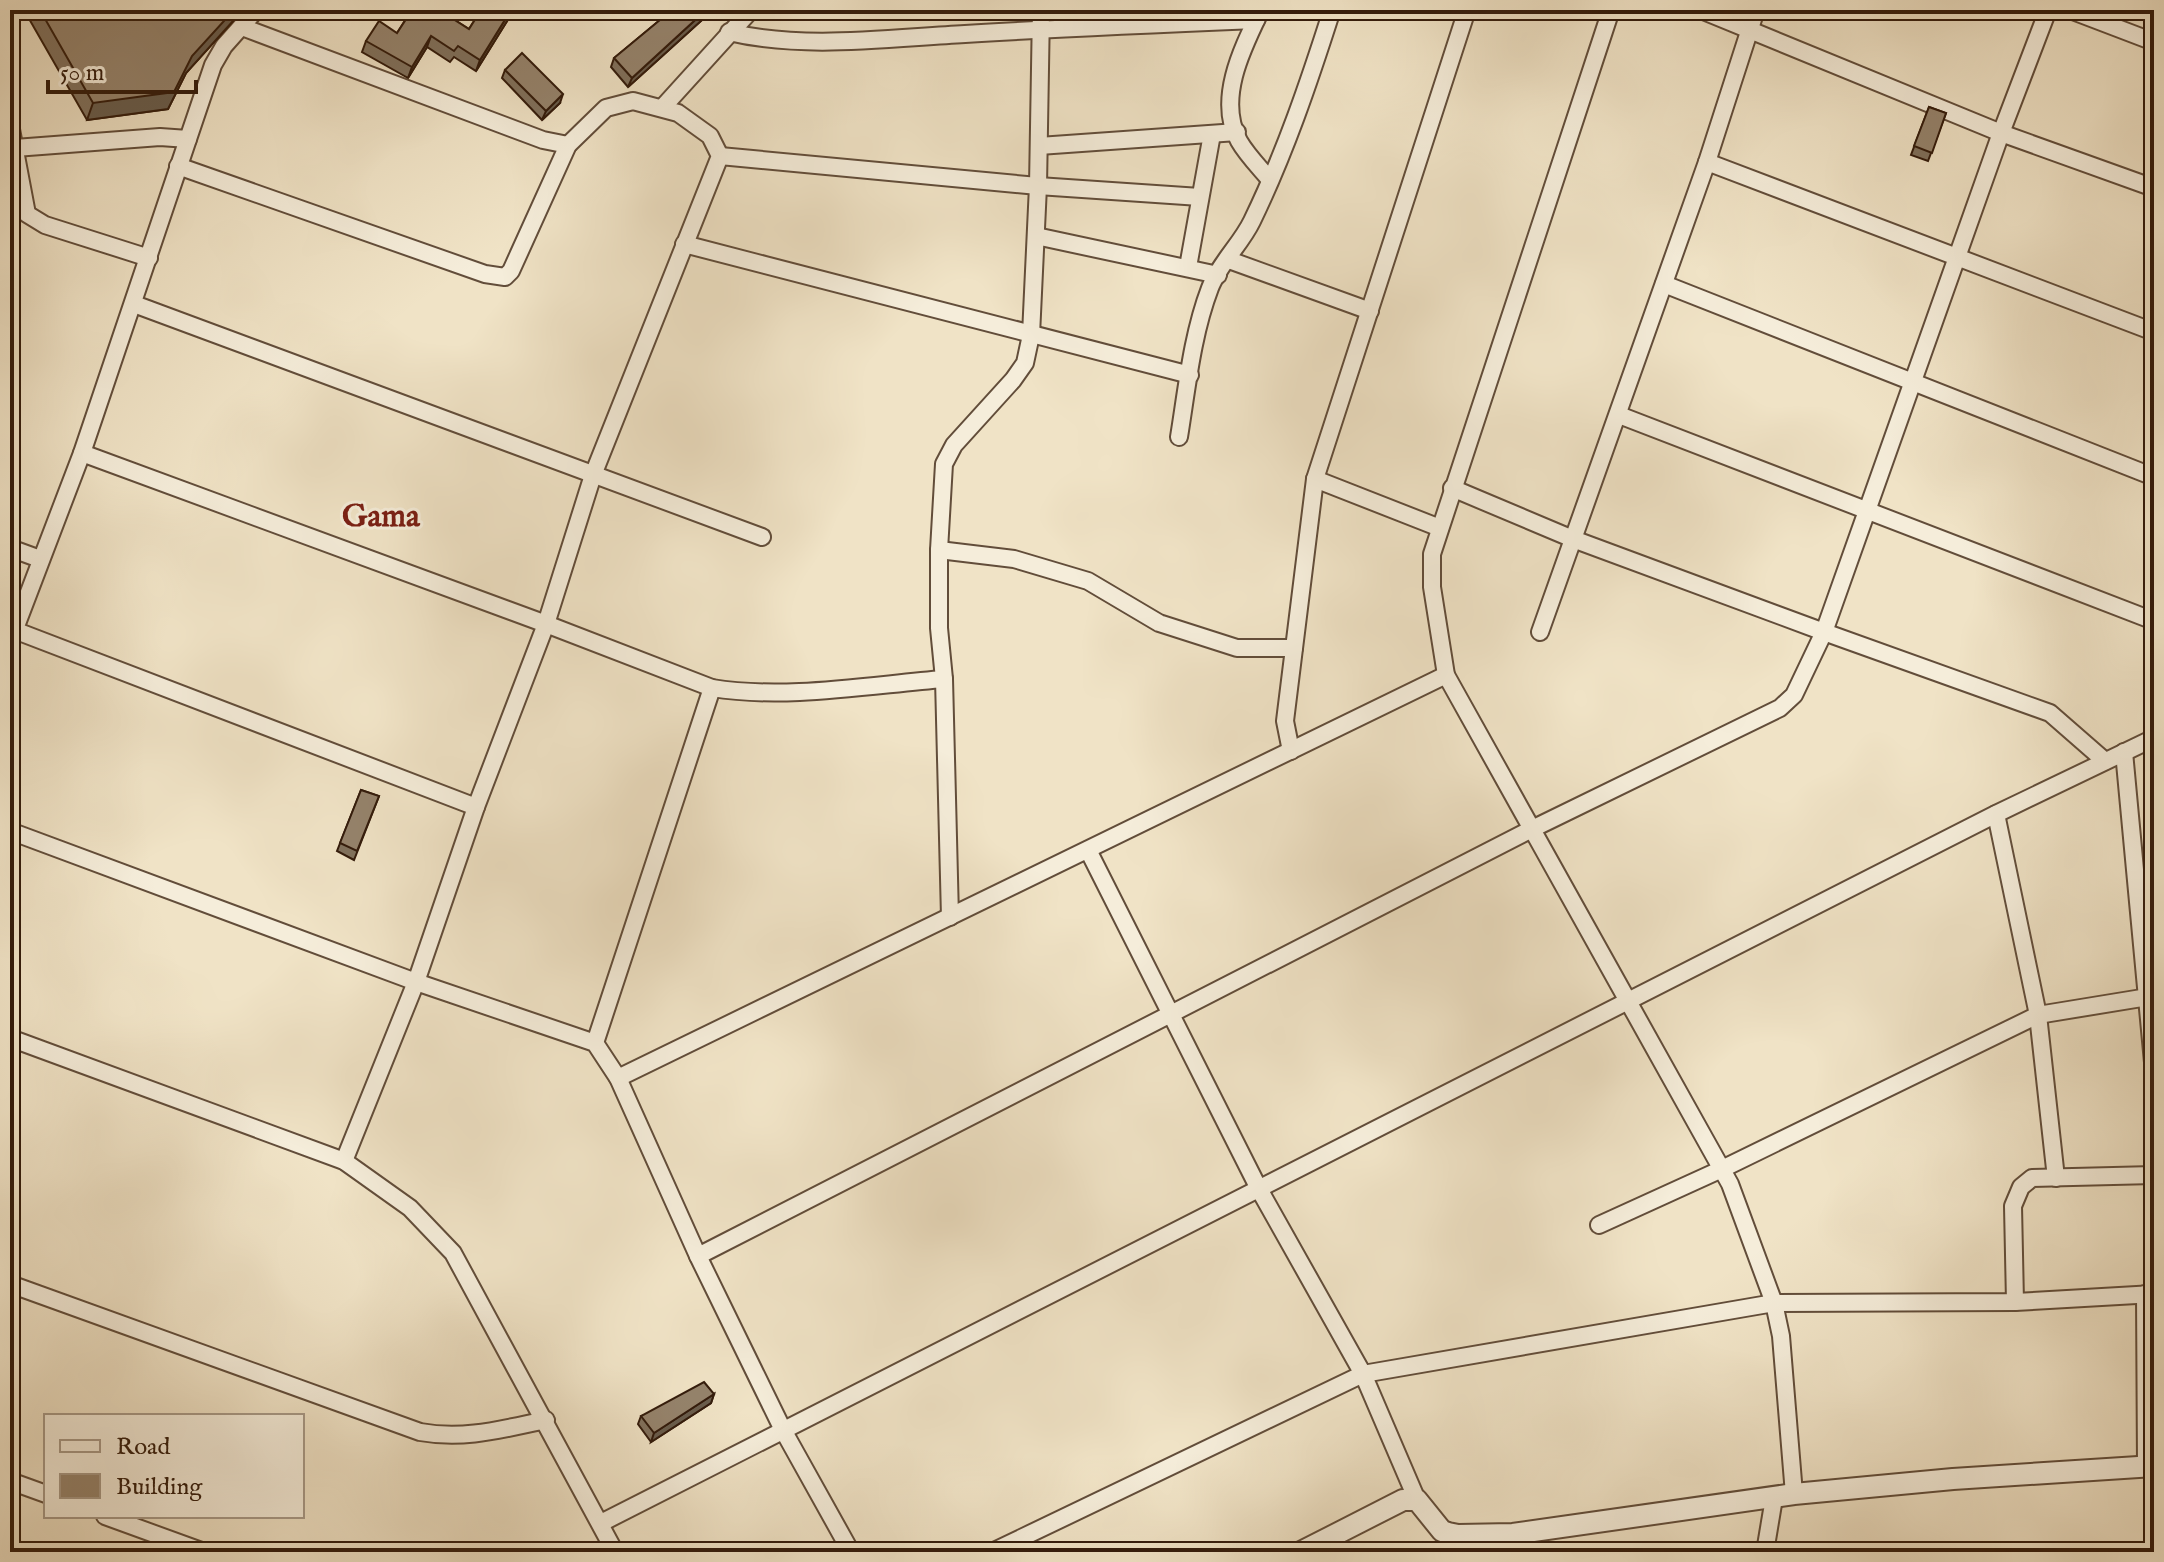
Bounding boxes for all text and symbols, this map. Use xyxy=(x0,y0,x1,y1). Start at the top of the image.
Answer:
scale bar xyxy=(48,44,196,94)
text: 50 m xyxy=(60,58,104,89)
district label: Gama xyxy=(342,497,421,538)
legend xyxy=(44,1414,304,1518)
text: Road xyxy=(116,1432,170,1463)
text: Building xyxy=(116,1472,203,1503)

